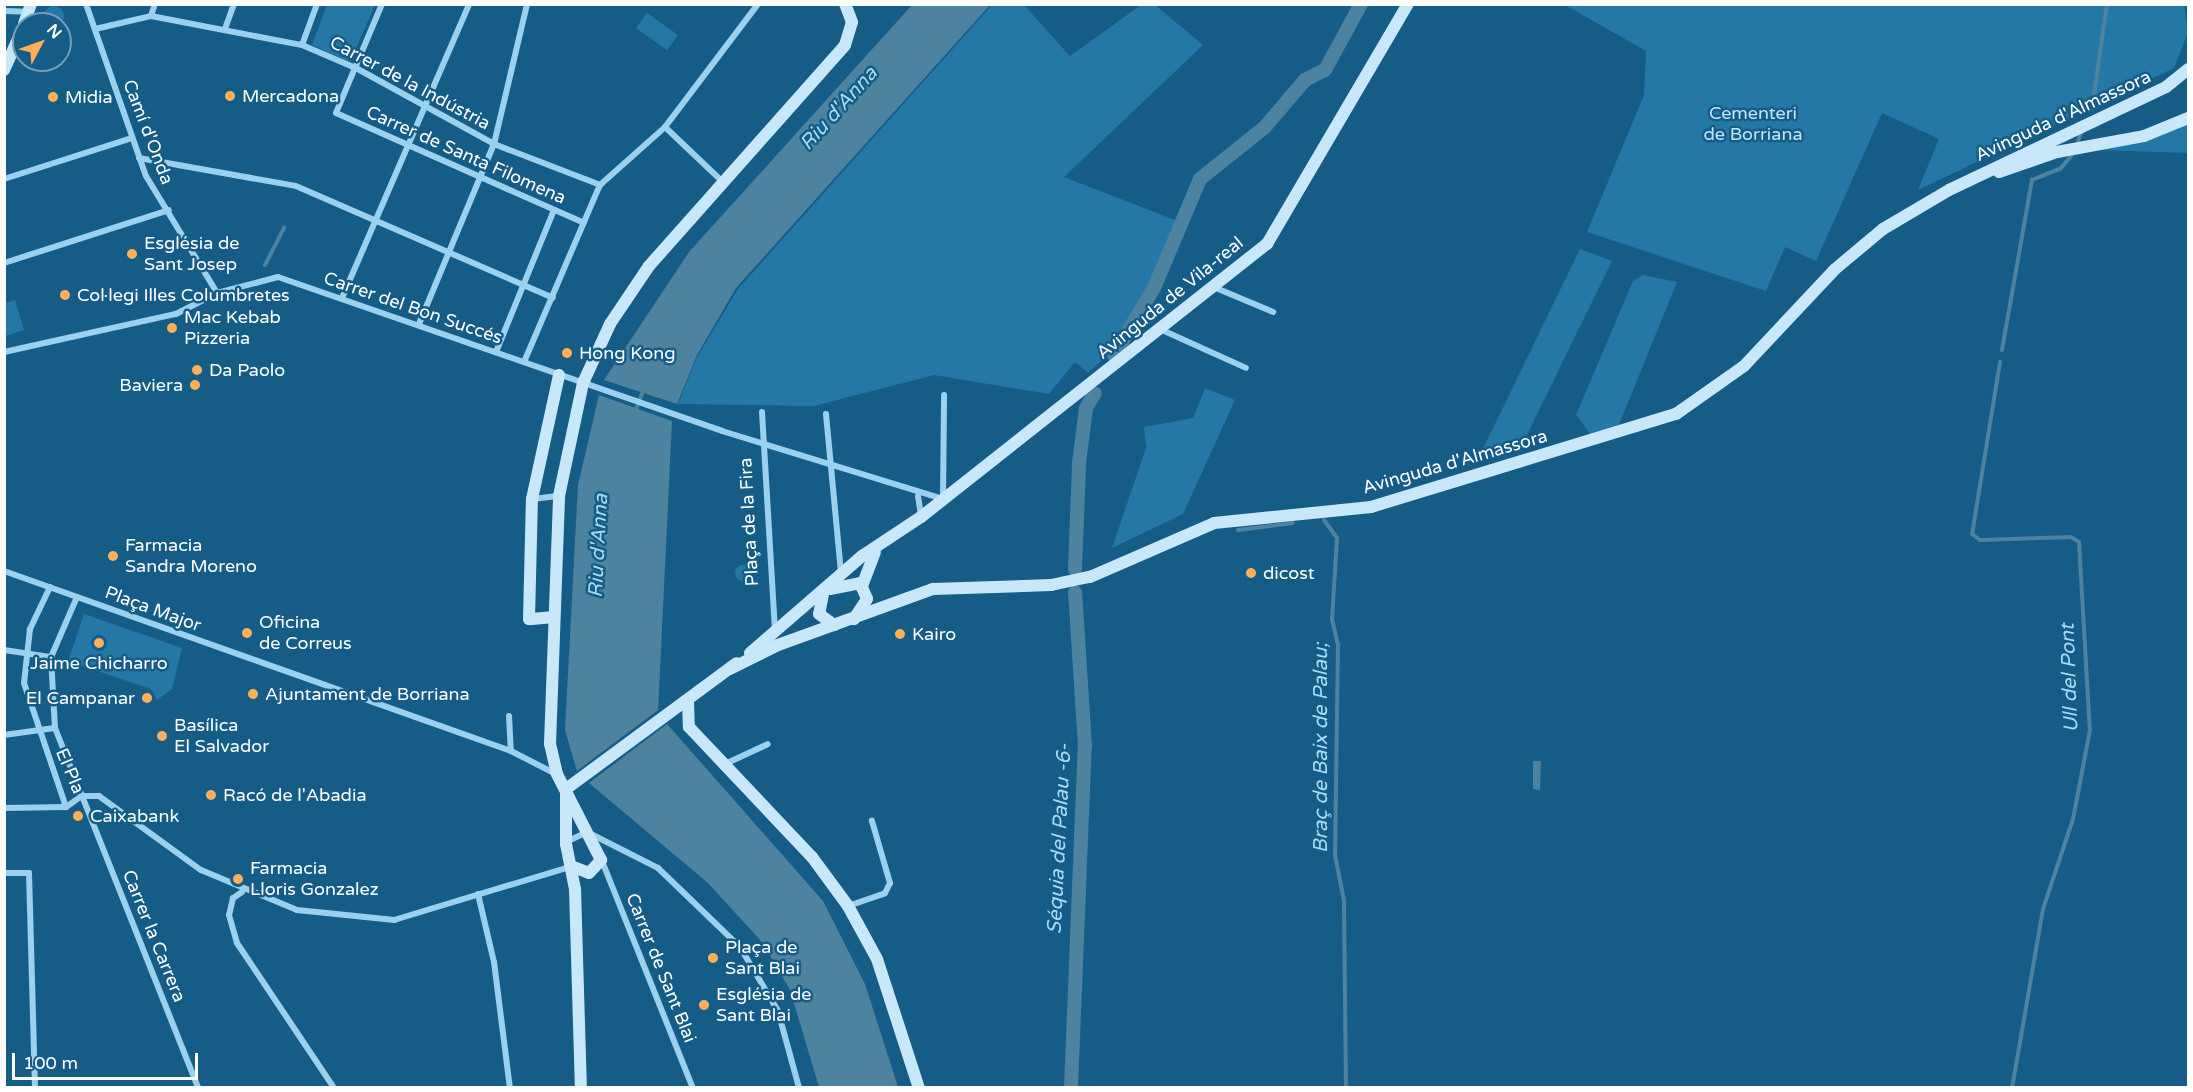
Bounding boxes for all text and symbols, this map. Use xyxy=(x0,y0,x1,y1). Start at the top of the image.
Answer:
north arrow xyxy=(12,12,72,72)
text: N xyxy=(42,20,66,43)
street label: Carrer de la Indústria xyxy=(326,32,494,134)
water label: Riu d'Anna xyxy=(795,62,883,156)
street label: Avinguda d'Almassora xyxy=(1972,66,2154,166)
street label: Camí d'Onda xyxy=(118,77,178,187)
place label: Mercadona xyxy=(242,85,339,107)
place label: Midia xyxy=(65,86,113,108)
marker: Mercadona xyxy=(223,89,237,103)
marker: Midia xyxy=(46,90,60,104)
street label: Carrer de Santa Filomena xyxy=(363,101,569,209)
park label: Cementeri de Borriana xyxy=(1703,103,1803,146)
street label: Avinguda de Vila-real xyxy=(1092,232,1248,364)
place label: Església de Sant Josep xyxy=(144,233,240,276)
marker: Església de Sant Josep xyxy=(125,247,139,261)
street label: Carrer del Bon Succés xyxy=(321,267,505,349)
place label: Col·legi Illes Columbretes xyxy=(77,284,290,306)
marker: Col·legi Illes Columbretes xyxy=(58,288,72,302)
place label: Mac Kebab Pizzeria xyxy=(184,307,281,350)
marker: Mac Kebab Pizzeria xyxy=(165,321,179,335)
place label: Hong Kong xyxy=(579,342,676,364)
marker: Hong Kong xyxy=(560,346,574,360)
place label: Da Paolo xyxy=(209,359,285,381)
marker: Da Paolo xyxy=(190,363,204,377)
place label: Baviera xyxy=(119,374,183,396)
marker: Baviera xyxy=(188,378,202,392)
street label: Avinguda d'Almassora xyxy=(1360,425,1550,499)
street label: Plaça de la Fira xyxy=(735,457,763,587)
water label: Riu d'Anna xyxy=(584,493,614,599)
place label: Farmacia Sandra Moreno xyxy=(125,535,257,578)
marker: Farmacia Sandra Moreno xyxy=(106,549,120,563)
place label: dicost xyxy=(1263,562,1315,584)
marker: dicost xyxy=(1244,566,1258,580)
street label: Plaça Major xyxy=(102,582,204,636)
place label: Oficina de Correus xyxy=(259,612,352,654)
place label: Kairo xyxy=(912,623,956,645)
water label: Ull del Pont xyxy=(2056,623,2084,733)
marker: Oficina de Correus xyxy=(240,626,254,640)
marker: Kairo xyxy=(893,627,907,641)
marker: Jaime Chicharro xyxy=(92,636,106,650)
water label: Braç de Baix de Palau; xyxy=(1309,643,1333,853)
place label: Jaime Chicharro xyxy=(30,652,168,674)
place label: Ajuntament de Borriana xyxy=(265,683,470,705)
place label: El Campanar xyxy=(26,687,135,709)
marker: Ajuntament de Borriana xyxy=(246,687,260,701)
marker: El Campanar xyxy=(140,691,154,705)
place label: Basílica El Salvador xyxy=(174,715,269,758)
marker: Basílica El Salvador xyxy=(155,729,169,743)
water label: Séquia del Palau -6- xyxy=(1043,743,1077,935)
street label: El Pla xyxy=(51,745,89,797)
place label: Racó de l'Abadia xyxy=(223,784,367,806)
marker: Racó de l'Abadia xyxy=(204,788,218,802)
place label: Caixabank xyxy=(90,805,179,827)
marker: Caixabank xyxy=(71,809,85,823)
place label: Farmacia Lloris Gonzalez xyxy=(250,858,379,900)
street label: Carrer la Carrera xyxy=(118,867,190,1005)
marker: Farmacia Lloris Gonzalez xyxy=(231,872,245,886)
street label: Carrer de Sant Blai xyxy=(621,890,701,1046)
place label: Plaça de Sant Blai xyxy=(725,937,800,980)
marker: Plaça de Sant Blai xyxy=(706,951,720,965)
place label: Església de Sant Blai xyxy=(716,984,812,1026)
marker: Església de Sant Blai xyxy=(697,998,711,1012)
scale bar xyxy=(15,1041,201,1079)
text: 100 m xyxy=(23,1052,78,1074)

